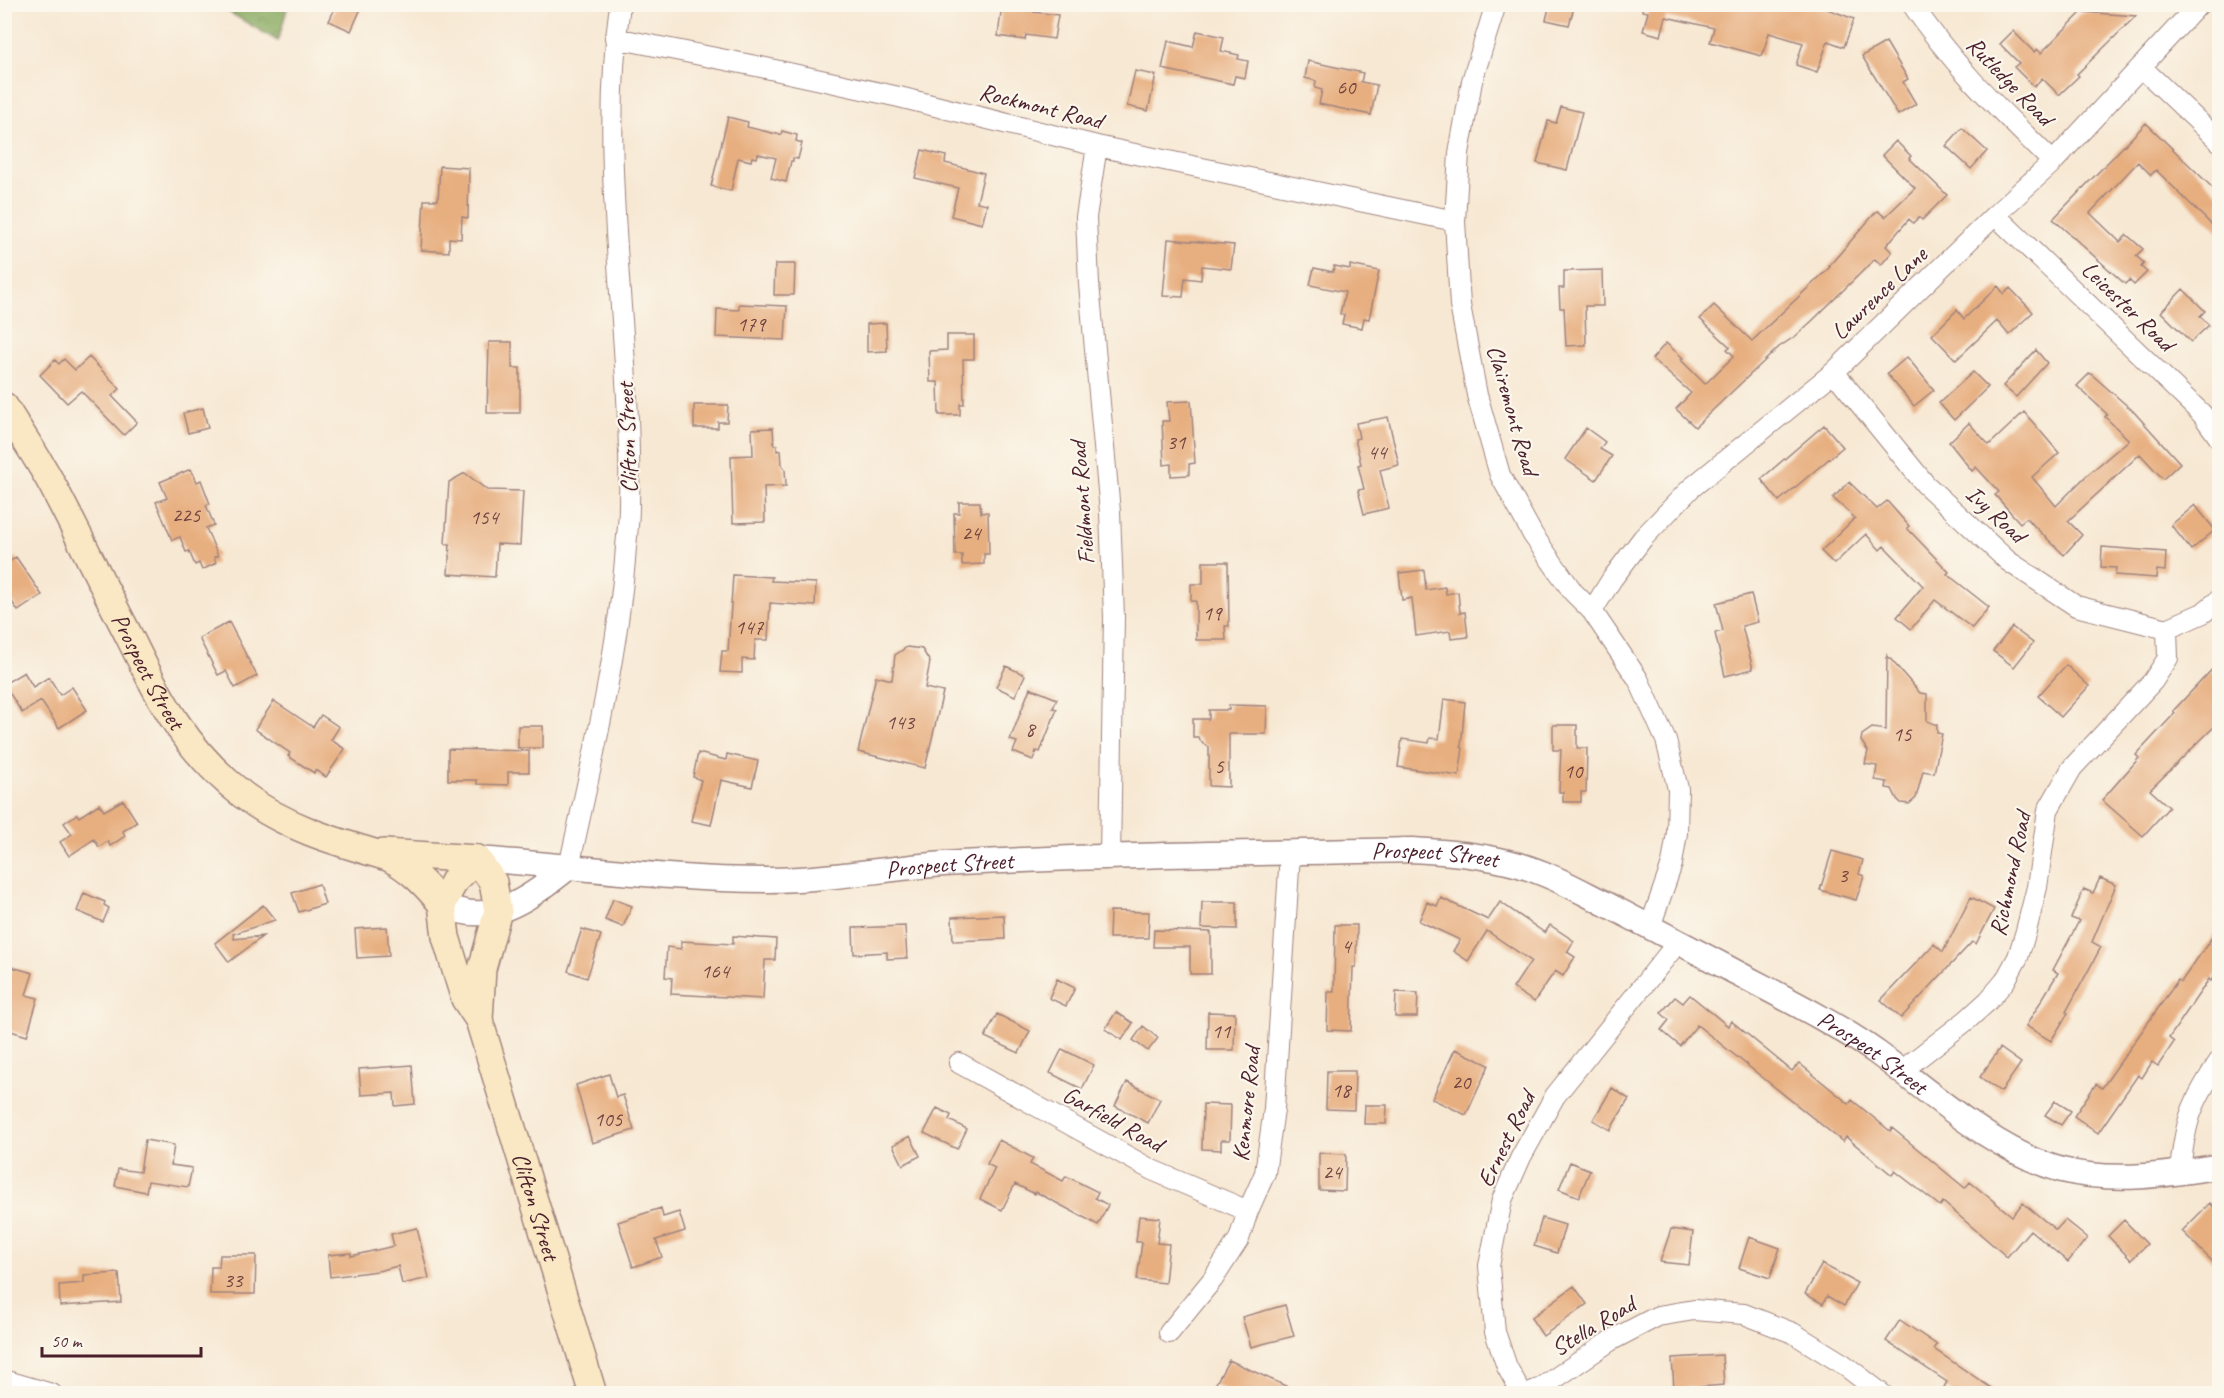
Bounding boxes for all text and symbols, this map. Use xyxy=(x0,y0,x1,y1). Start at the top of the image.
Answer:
street label: Rutledge Road xyxy=(1960,30,2062,134)
house number: 60 xyxy=(1337,74,1357,100)
street label: Rockmont Road xyxy=(976,76,1109,137)
street label: Lawrence Lane xyxy=(1825,238,1935,346)
street label: Leicester Road xyxy=(2075,254,2183,360)
house number: 179 xyxy=(737,311,767,337)
street label: Clairemont Road xyxy=(1480,342,1547,482)
street label: Clifton Street xyxy=(610,380,644,494)
house number: 31 xyxy=(1167,429,1187,455)
street label: Fieldmont Road xyxy=(1062,437,1101,566)
house number: 44 xyxy=(1368,439,1389,465)
street label: Ivy Road xyxy=(1960,479,2035,552)
house number: 225 xyxy=(172,502,202,528)
house number: 154 xyxy=(470,504,501,530)
house number: 24 xyxy=(962,520,983,546)
house number: 19 xyxy=(1203,600,1223,626)
street label: Prospect Street xyxy=(105,608,192,737)
house number: 147 xyxy=(735,614,765,640)
house number: 143 xyxy=(886,709,916,735)
house number: 8 xyxy=(1025,716,1037,742)
house number: 15 xyxy=(1893,721,1913,747)
house number: 5 xyxy=(1214,753,1225,779)
house number: 10 xyxy=(1564,758,1584,784)
street label: Richmond Road xyxy=(1982,806,2038,939)
street label: Prospect Street xyxy=(1371,835,1503,875)
street label: Prospect Street xyxy=(884,845,1016,885)
house number: 3 xyxy=(1838,862,1849,888)
house number: 4 xyxy=(1341,933,1353,959)
house number: 164 xyxy=(701,958,732,984)
street label: Prospect Street xyxy=(1812,1004,1935,1102)
house number: 11 xyxy=(1212,1018,1232,1044)
street label: Kenmore Road xyxy=(1225,1042,1267,1163)
house number: 20 xyxy=(1452,1069,1472,1095)
house number: 18 xyxy=(1332,1077,1353,1103)
street label: Garfield Road xyxy=(1058,1079,1171,1161)
street label: Ernest Road xyxy=(1470,1083,1543,1192)
house number: 105 xyxy=(594,1106,624,1132)
street label: Clifton Street xyxy=(505,1149,567,1266)
house number: 24 xyxy=(1323,1159,1344,1185)
house number: 33 xyxy=(224,1267,244,1293)
street label: Stella Road xyxy=(1546,1287,1643,1363)
scale bar xyxy=(42,1320,201,1358)
text: 50 m xyxy=(51,1330,84,1352)

